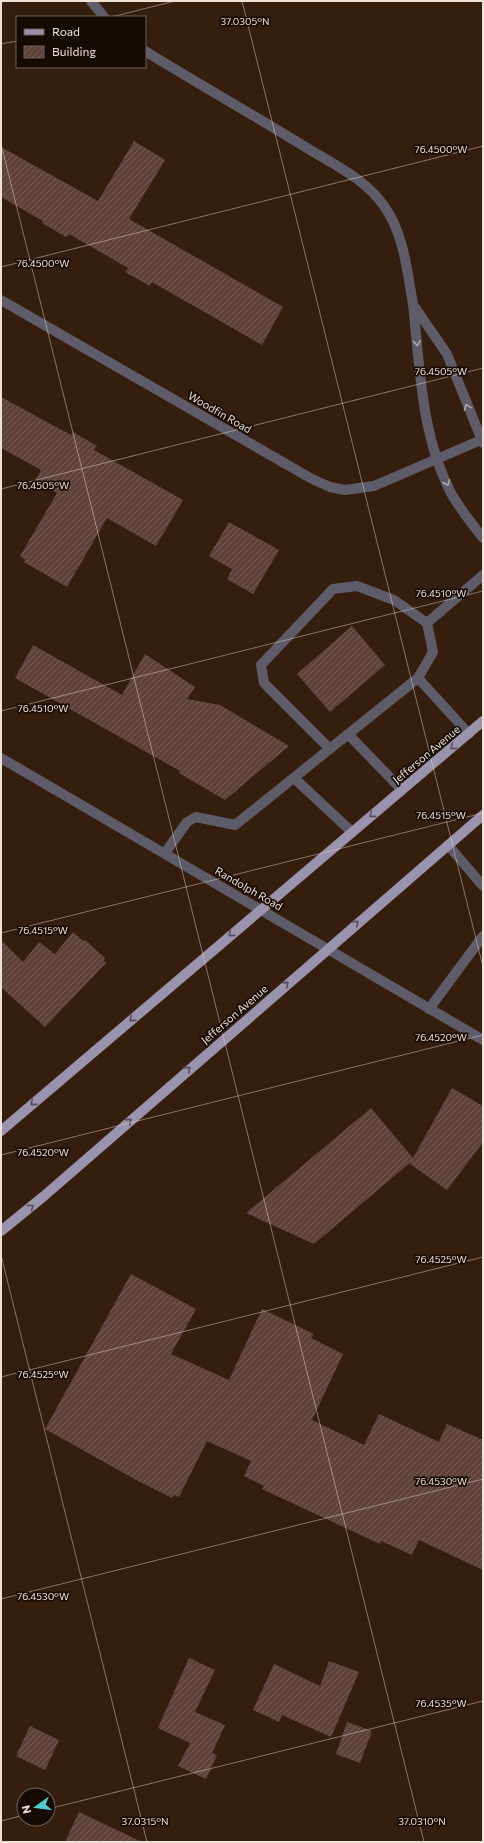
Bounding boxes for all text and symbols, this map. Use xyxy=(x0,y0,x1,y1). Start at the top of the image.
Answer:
text: 37.0305°N xyxy=(220,15,270,27)
legend xyxy=(16,16,146,68)
text: Road xyxy=(52,24,80,38)
text: Building xyxy=(52,44,96,58)
text: 76.4500°W xyxy=(414,143,468,155)
text: 76.4500°W xyxy=(16,257,70,269)
one-way arrow xyxy=(412,340,421,346)
text: 76.4505°W xyxy=(415,365,467,377)
street label: Woodfin Road xyxy=(186,389,254,435)
one-way arrow xyxy=(464,404,472,411)
one-way arrow xyxy=(442,478,450,486)
text: 76.4505°W xyxy=(17,479,69,491)
text: 76.4510°W xyxy=(416,587,466,599)
text: 76.4510°W xyxy=(18,702,68,714)
street label: Jefferson Avenue xyxy=(390,722,463,787)
one-way arrow xyxy=(451,742,458,749)
text: 76.4515°W xyxy=(416,809,466,821)
one-way arrow xyxy=(370,810,377,817)
street label: Randolph Road xyxy=(213,863,285,913)
one-way arrow xyxy=(352,921,359,928)
text: 76.4515°W xyxy=(18,924,68,936)
one-way arrow xyxy=(229,930,236,937)
street label: Jefferson Avenue xyxy=(198,981,271,1047)
one-way arrow xyxy=(282,982,289,989)
one-way arrow xyxy=(130,1014,137,1021)
text: 76.4520°W xyxy=(415,1031,467,1043)
one-way arrow xyxy=(183,1067,191,1074)
one-way arrow xyxy=(31,1098,38,1105)
one-way arrow xyxy=(124,1118,132,1126)
text: 76.4520°W xyxy=(17,1146,69,1158)
one-way arrow xyxy=(27,1204,34,1211)
text: 76.4525°W xyxy=(415,1253,467,1265)
text: 76.4525°W xyxy=(17,1368,69,1380)
text: 76.4530°W xyxy=(415,1475,467,1487)
text: 76.4530°W xyxy=(17,1590,69,1602)
text: 76.4535°W xyxy=(415,1697,467,1709)
north arrow xyxy=(16,1787,56,1827)
text: N xyxy=(19,1804,33,1815)
text: 37.0315°N xyxy=(122,1815,168,1827)
text: 37.0310°N xyxy=(398,1815,446,1827)

